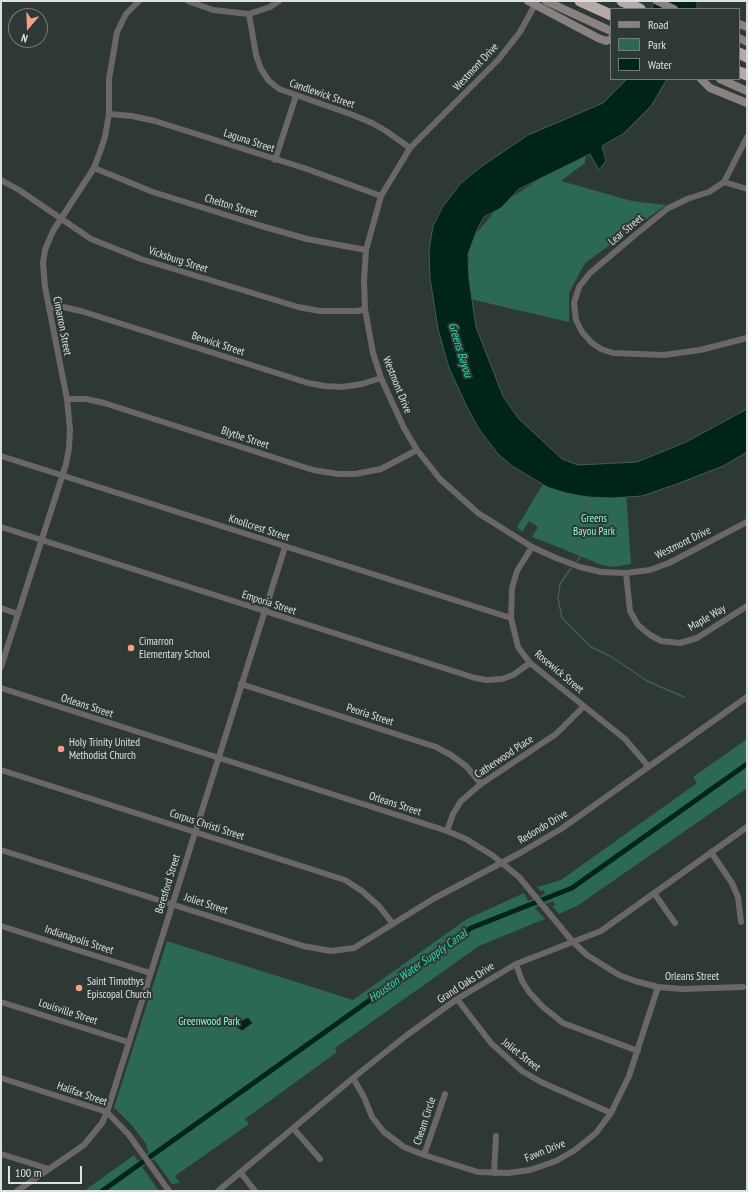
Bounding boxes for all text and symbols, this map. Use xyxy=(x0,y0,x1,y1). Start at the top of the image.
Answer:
north arrow xyxy=(8,8,48,48)
legend xyxy=(610,8,740,80)
text: Road xyxy=(648,17,668,32)
text: N xyxy=(19,31,30,46)
text: Park xyxy=(648,37,666,52)
street label: Westmont Drive xyxy=(451,40,501,94)
text: Water xyxy=(648,57,672,72)
street label: Candlewick Street xyxy=(288,77,356,111)
street label: Laguna Street xyxy=(222,127,276,155)
street label: Chelton Street xyxy=(203,192,259,220)
street label: Lear Street xyxy=(606,212,646,248)
street label: Vicksburg Street xyxy=(147,244,209,276)
street label: Cimarron Street xyxy=(50,295,74,357)
water label: Greens Bayou xyxy=(445,321,475,379)
street label: Berwick Street xyxy=(190,329,246,359)
street label: Westmont Drive xyxy=(380,355,414,415)
street label: Blythe Street xyxy=(219,424,271,452)
street label: Knollcrest Street xyxy=(227,512,291,544)
park label: Greens Bayou Park xyxy=(573,512,615,538)
street label: Westmont Drive xyxy=(653,524,713,562)
street label: Emporia Street xyxy=(240,588,298,618)
street label: Maple Way xyxy=(686,602,728,634)
place label: Cimarron Elementary School xyxy=(139,635,210,661)
marker: Cimarron Elementary School xyxy=(126,643,136,653)
street label: Rosewick Street xyxy=(532,648,586,696)
street label: Orleans Street xyxy=(59,691,115,721)
street label: Peoria Street xyxy=(345,701,395,729)
street label: Catherwood Place xyxy=(472,733,536,781)
place label: Holy Trinity United Methodist Church xyxy=(69,736,140,762)
marker: Holy Trinity United Methodist Church xyxy=(56,744,66,754)
street label: Orleans Street xyxy=(367,789,423,819)
street label: Corpus Christi Street xyxy=(168,807,246,843)
street label: Redondo Drive xyxy=(516,807,570,847)
street label: Beresford Street xyxy=(153,853,183,915)
street label: Joliet Street xyxy=(183,891,229,917)
street label: Indianapolis Street xyxy=(43,923,115,957)
water label: Houston Water Supply Canal xyxy=(366,926,470,1006)
street label: Grand Oaks Drive xyxy=(435,960,497,1006)
street label: Orleans Street xyxy=(665,970,719,984)
place label: Saint Timothys Episcopal Church xyxy=(87,975,152,1001)
marker: Saint Timothys Episcopal Church xyxy=(74,983,84,993)
street label: Louisville Street xyxy=(37,996,99,1028)
park label: Greenwood Park xyxy=(178,1015,240,1029)
street label: Joliet Street xyxy=(499,1036,543,1074)
street label: Halifax Street xyxy=(55,1079,109,1109)
street label: Cheam Circle xyxy=(411,1095,439,1147)
street label: Fawn Drive xyxy=(523,1137,567,1165)
scale bar xyxy=(10,1158,84,1184)
text: 100 m xyxy=(15,1165,42,1180)

